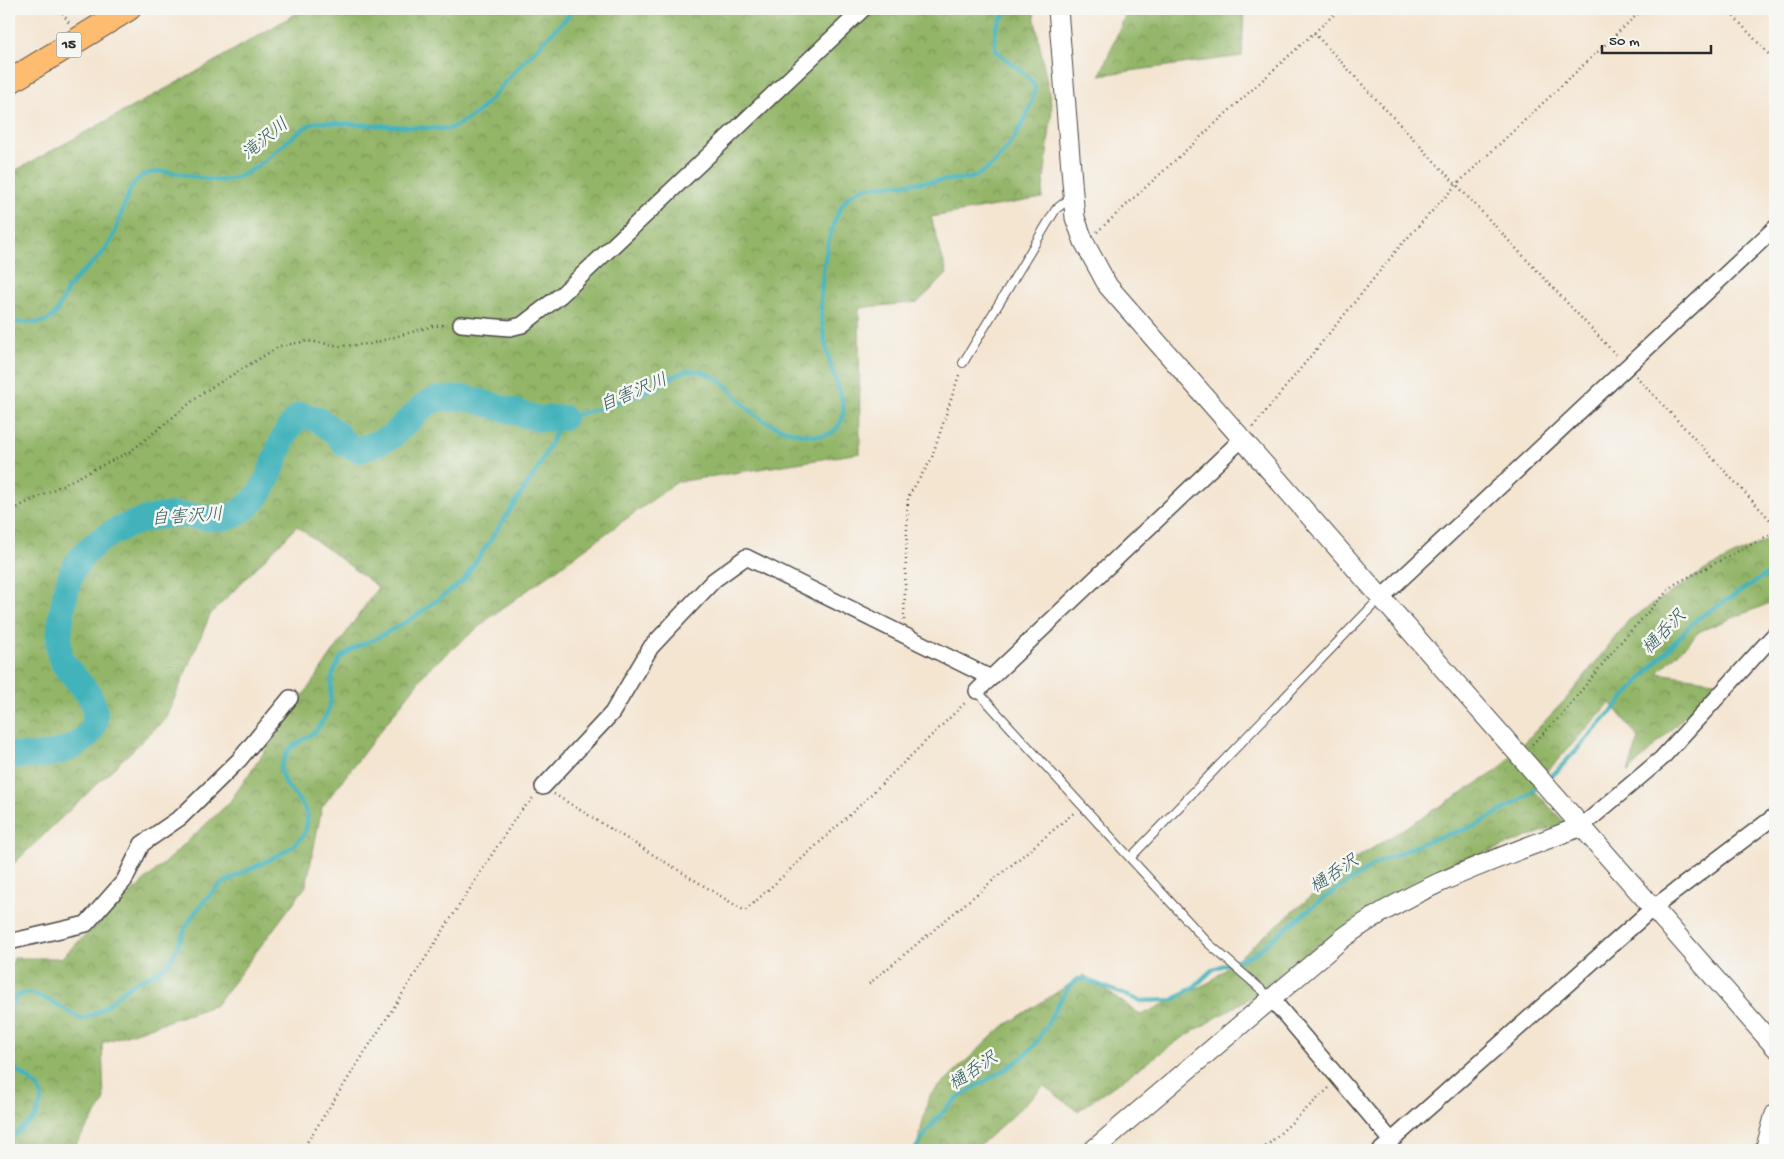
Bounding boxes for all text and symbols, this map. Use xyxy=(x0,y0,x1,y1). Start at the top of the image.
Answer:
scale bar xyxy=(1602,22,1710,54)
road number: 15 xyxy=(56,32,82,58)
text: 50 m xyxy=(1609,33,1640,51)
water label: 滝沢川 xyxy=(238,114,294,165)
water label: 自害沢川 xyxy=(596,369,671,418)
water label: 自害沢川 xyxy=(150,504,224,531)
water label: 樋呑沢 xyxy=(1638,605,1692,660)
water label: 樋呑沢 xyxy=(1306,850,1364,899)
water label: 樋呑沢 xyxy=(945,1047,1003,1096)

